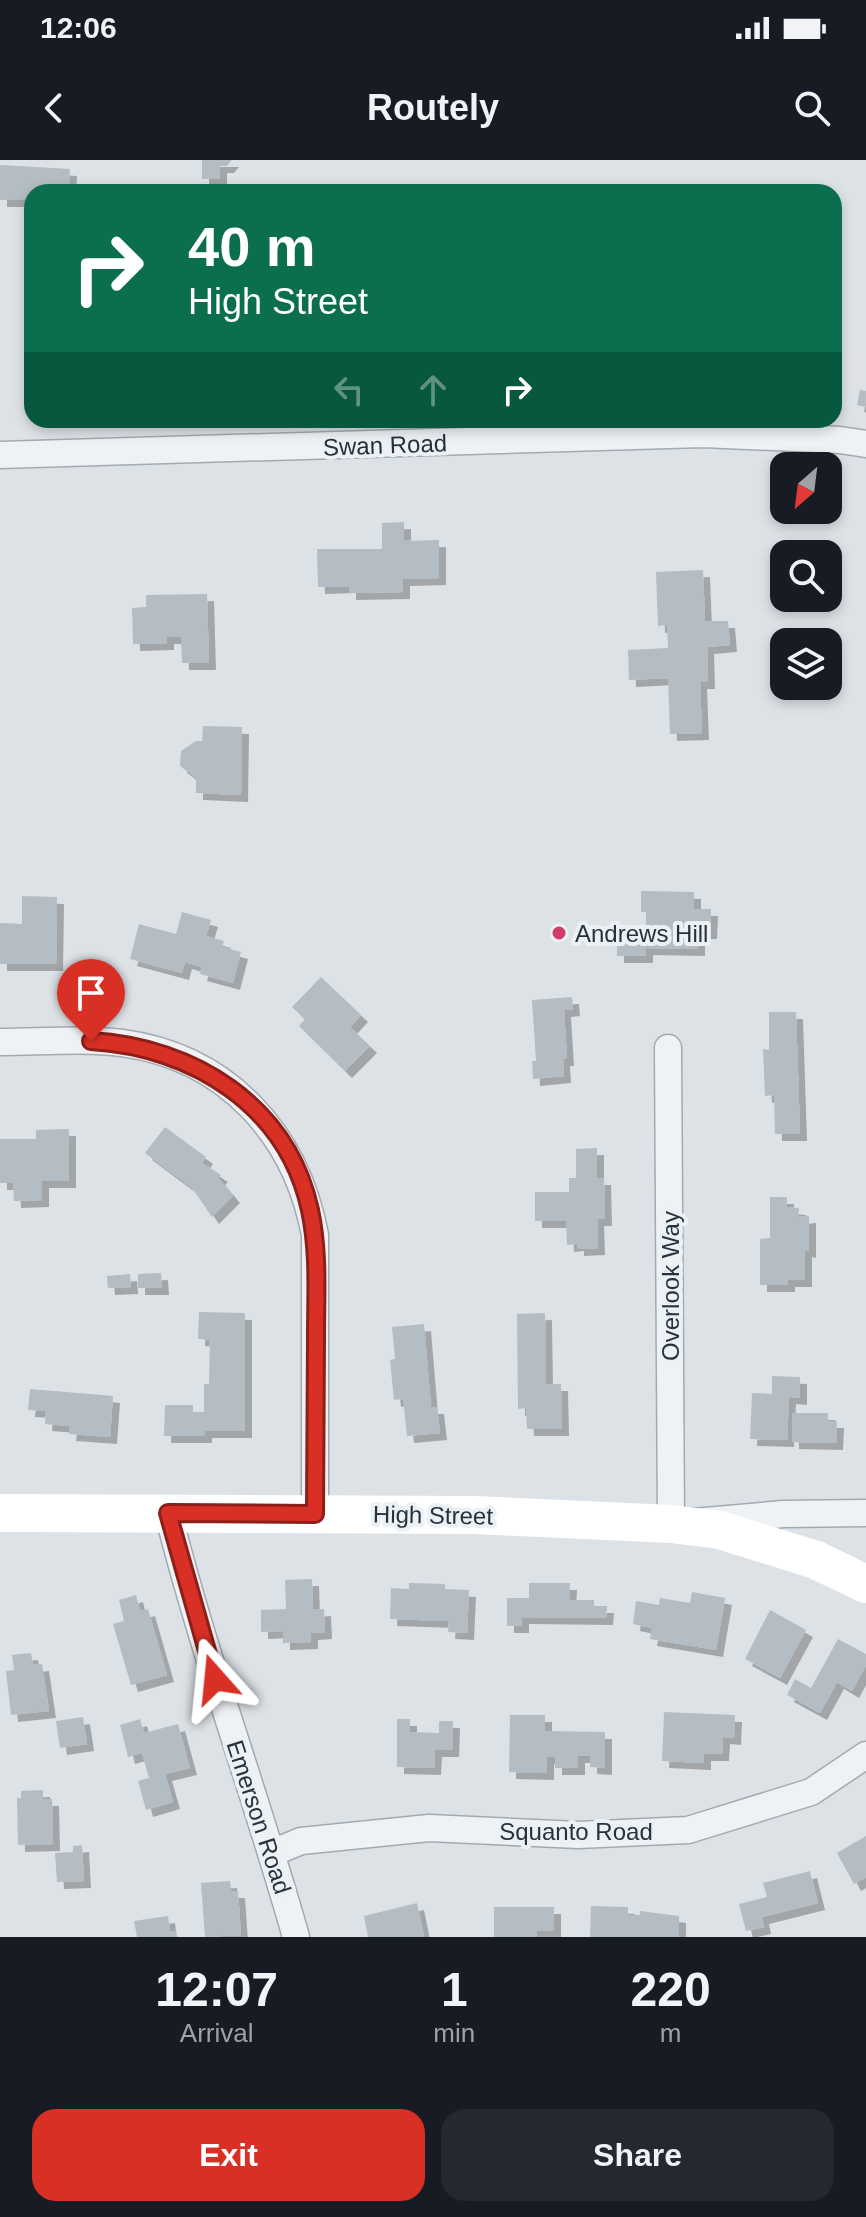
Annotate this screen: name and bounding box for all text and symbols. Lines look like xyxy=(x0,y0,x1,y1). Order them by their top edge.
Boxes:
text: 12:06 xyxy=(40,11,117,44)
icon: back xyxy=(32,86,76,130)
icon: search xyxy=(790,86,834,130)
text: Routely xyxy=(367,87,499,128)
text: 40 m xyxy=(188,215,316,278)
icon: right xyxy=(56,216,160,320)
text: High Street xyxy=(188,281,368,322)
icon: left xyxy=(327,368,371,412)
icon: ahead xyxy=(411,368,455,412)
icon: right xyxy=(495,368,539,412)
street label: Swan Road xyxy=(323,429,447,461)
north arrow xyxy=(770,452,842,524)
map controls xyxy=(770,452,842,700)
button: search xyxy=(770,540,842,612)
button: layers xyxy=(770,628,842,700)
place label: Andrews Hill xyxy=(575,920,708,947)
marker: Andrews Hill xyxy=(550,924,568,942)
pin xyxy=(57,959,125,1041)
icon: arrive xyxy=(69,971,113,1015)
street label: Overlook Way xyxy=(657,1211,684,1361)
street label: High Street xyxy=(373,1500,494,1530)
position arrow xyxy=(173,1637,257,1721)
street label: Emerson Road xyxy=(221,1737,297,1897)
street label: Squanto Road xyxy=(499,1818,653,1845)
text: 12:07 xyxy=(155,1963,278,2016)
text: 1 xyxy=(441,1963,468,2016)
text: 220 xyxy=(631,1963,711,2016)
text: Arrival xyxy=(180,2018,254,2048)
text: min xyxy=(433,2018,475,2048)
text: m xyxy=(660,2018,681,2048)
button: Exit xyxy=(32,2109,425,2201)
button: Share xyxy=(441,2109,834,2201)

